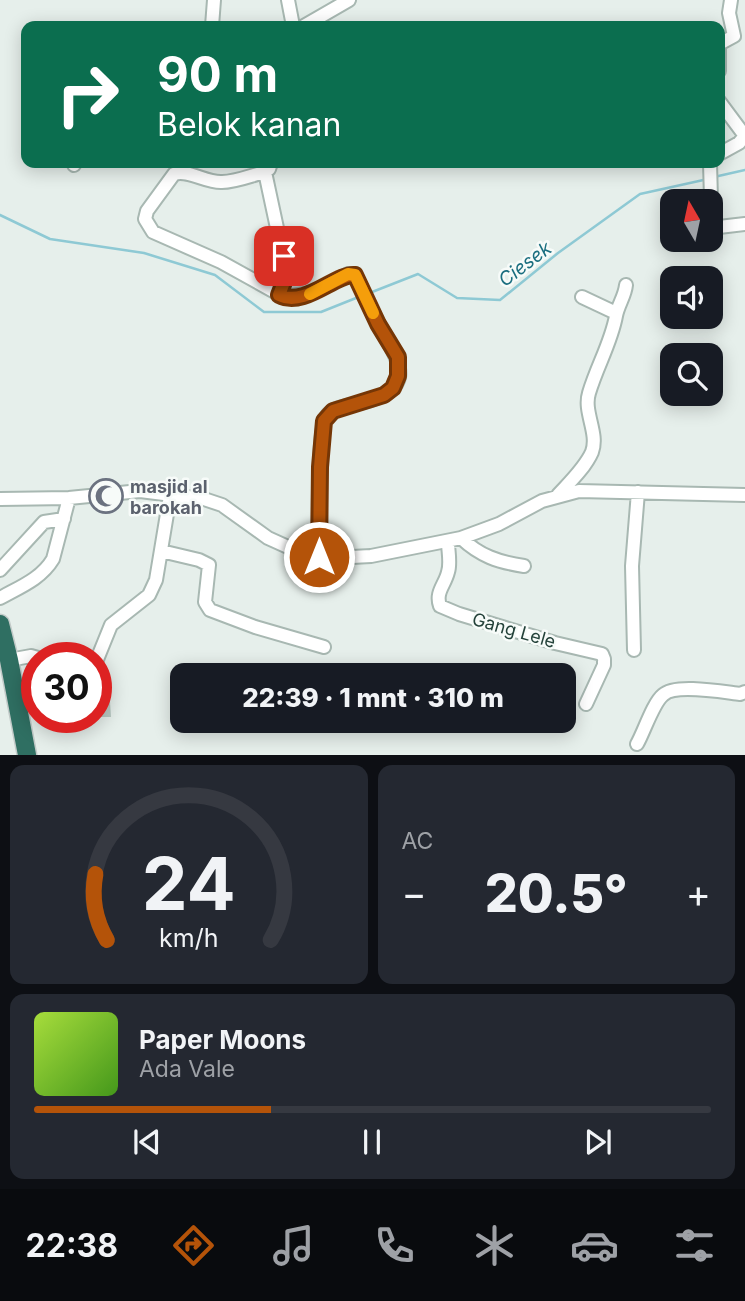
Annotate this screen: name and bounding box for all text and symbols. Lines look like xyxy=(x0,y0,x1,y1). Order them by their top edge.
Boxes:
text: 90 m xyxy=(157,45,278,104)
icon: right xyxy=(42,49,133,140)
text: Belok kanan xyxy=(157,105,341,144)
north arrow xyxy=(660,189,723,252)
map controls xyxy=(660,189,723,406)
pin xyxy=(254,226,314,286)
water label: Ciesek xyxy=(494,236,557,291)
icon: arrive xyxy=(265,237,303,275)
button: sound xyxy=(660,266,723,329)
button: search xyxy=(660,343,723,406)
place label: masjid al barokah xyxy=(130,476,208,518)
mosque icon: masjid al barokah xyxy=(87,477,125,515)
position arrow xyxy=(282,520,356,594)
street label: Gang Lele xyxy=(470,608,558,652)
speed limit sign: 30 xyxy=(21,642,112,733)
text: 22:39 · 1 mnt · 310 m xyxy=(242,682,504,713)
text: AC xyxy=(402,827,433,855)
text: 24 xyxy=(142,840,236,929)
text: 20.5° xyxy=(485,862,628,925)
text: − xyxy=(402,870,427,916)
text: + xyxy=(686,870,711,916)
text: km/h xyxy=(159,923,218,953)
text: Paper Moons xyxy=(139,1024,306,1055)
text: Ada Vale xyxy=(139,1055,235,1083)
icon: previous xyxy=(128,1123,166,1161)
icon: pause xyxy=(353,1123,391,1161)
icon: next xyxy=(579,1123,617,1161)
icon: directions xyxy=(169,1221,218,1270)
icon: music xyxy=(269,1221,318,1270)
icon: phone xyxy=(370,1221,419,1270)
icon: climate xyxy=(470,1221,519,1270)
icon: car xyxy=(570,1221,619,1270)
icon: filters xyxy=(670,1221,719,1270)
text: 22:38 xyxy=(26,1226,118,1265)

